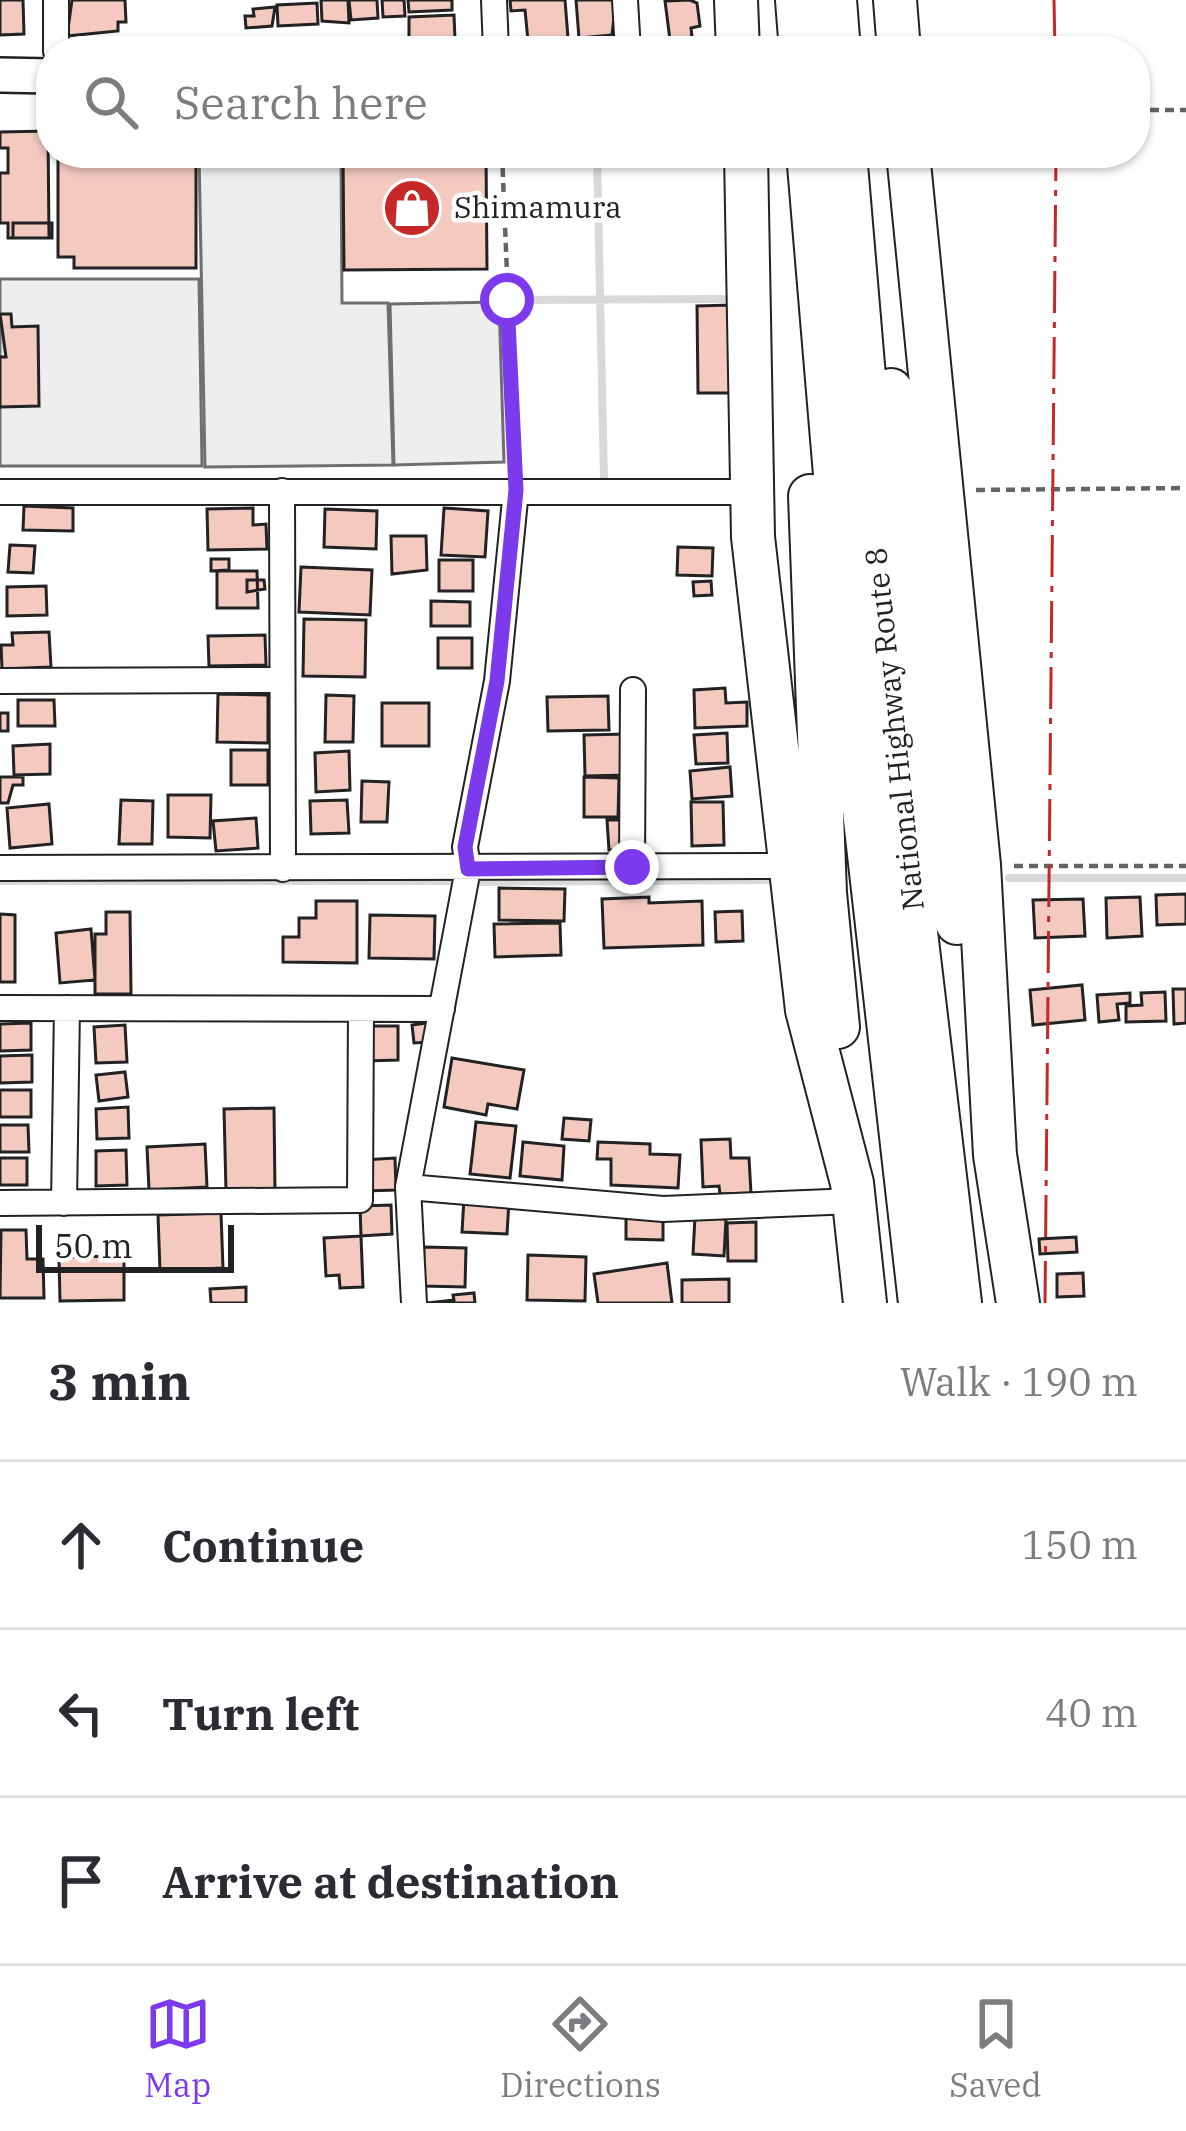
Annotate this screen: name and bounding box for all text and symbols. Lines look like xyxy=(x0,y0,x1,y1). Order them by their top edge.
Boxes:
search box xyxy=(36,36,1150,168)
icon: search xyxy=(78,69,144,135)
text: Search here xyxy=(174,73,428,131)
shop icon: Shimamura xyxy=(381,177,443,239)
place label: Shimamura xyxy=(454,187,622,226)
route start xyxy=(480,273,534,327)
street label: National Highway Route 8 xyxy=(855,546,932,912)
route end xyxy=(605,840,659,894)
scale bar xyxy=(36,1219,234,1272)
text: 50 m xyxy=(54,1224,133,1267)
text: 3 min xyxy=(48,1348,191,1414)
text: Walk · 190 m xyxy=(900,1356,1138,1407)
icon: ahead xyxy=(48,1512,114,1578)
text: Continue xyxy=(162,1516,364,1574)
text: 150 m xyxy=(1022,1519,1138,1570)
icon: left xyxy=(48,1680,114,1746)
text: Turn left xyxy=(162,1684,359,1742)
text: 40 m xyxy=(1045,1687,1138,1738)
icon: arrive xyxy=(48,1848,114,1914)
text: Arrive at destination xyxy=(162,1852,619,1910)
tab: Map xyxy=(144,1991,211,2106)
tab: Directions xyxy=(500,1991,661,2106)
tab: Saved xyxy=(949,1991,1042,2106)

